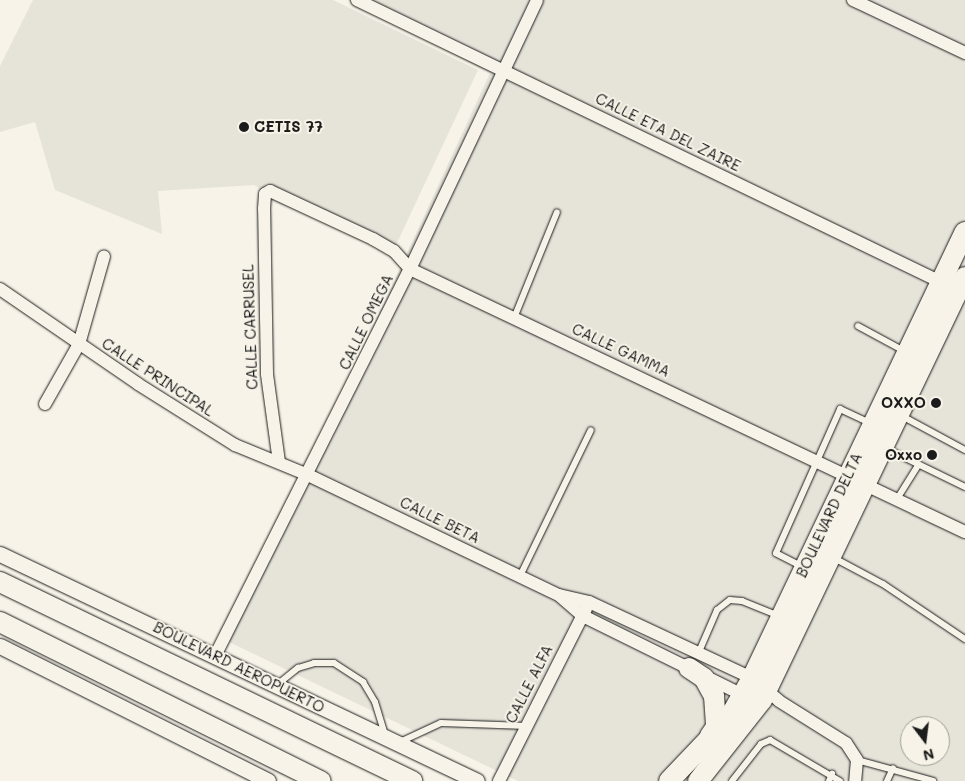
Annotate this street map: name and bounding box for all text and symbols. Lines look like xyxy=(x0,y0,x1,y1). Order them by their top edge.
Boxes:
street label: CALLE ETA DEL ZAIRE xyxy=(592,89,744,175)
place label: CETIS 77 xyxy=(254,118,323,136)
marker: CETIS 77 xyxy=(238,121,250,133)
street label: CALLE CARRUSEL xyxy=(239,264,261,390)
street label: CALLE OMEGA xyxy=(335,271,397,373)
street label: CALLE GAMMA xyxy=(569,319,673,381)
street label: CALLE PRINCIPAL xyxy=(99,334,217,420)
place label: OXXO xyxy=(881,394,926,412)
marker: OXXO xyxy=(930,397,942,409)
place label: Oxxo xyxy=(885,446,922,464)
marker: Oxxo xyxy=(926,449,938,461)
street label: BOULEVARD DELTA xyxy=(792,450,866,580)
street label: CALLE BETA xyxy=(397,493,483,547)
street label: BOULEVARD AEROPUERTO xyxy=(150,618,328,716)
street label: CALLE ALFA xyxy=(502,642,556,726)
north arrow xyxy=(900,716,950,766)
text: N xyxy=(921,744,936,766)

